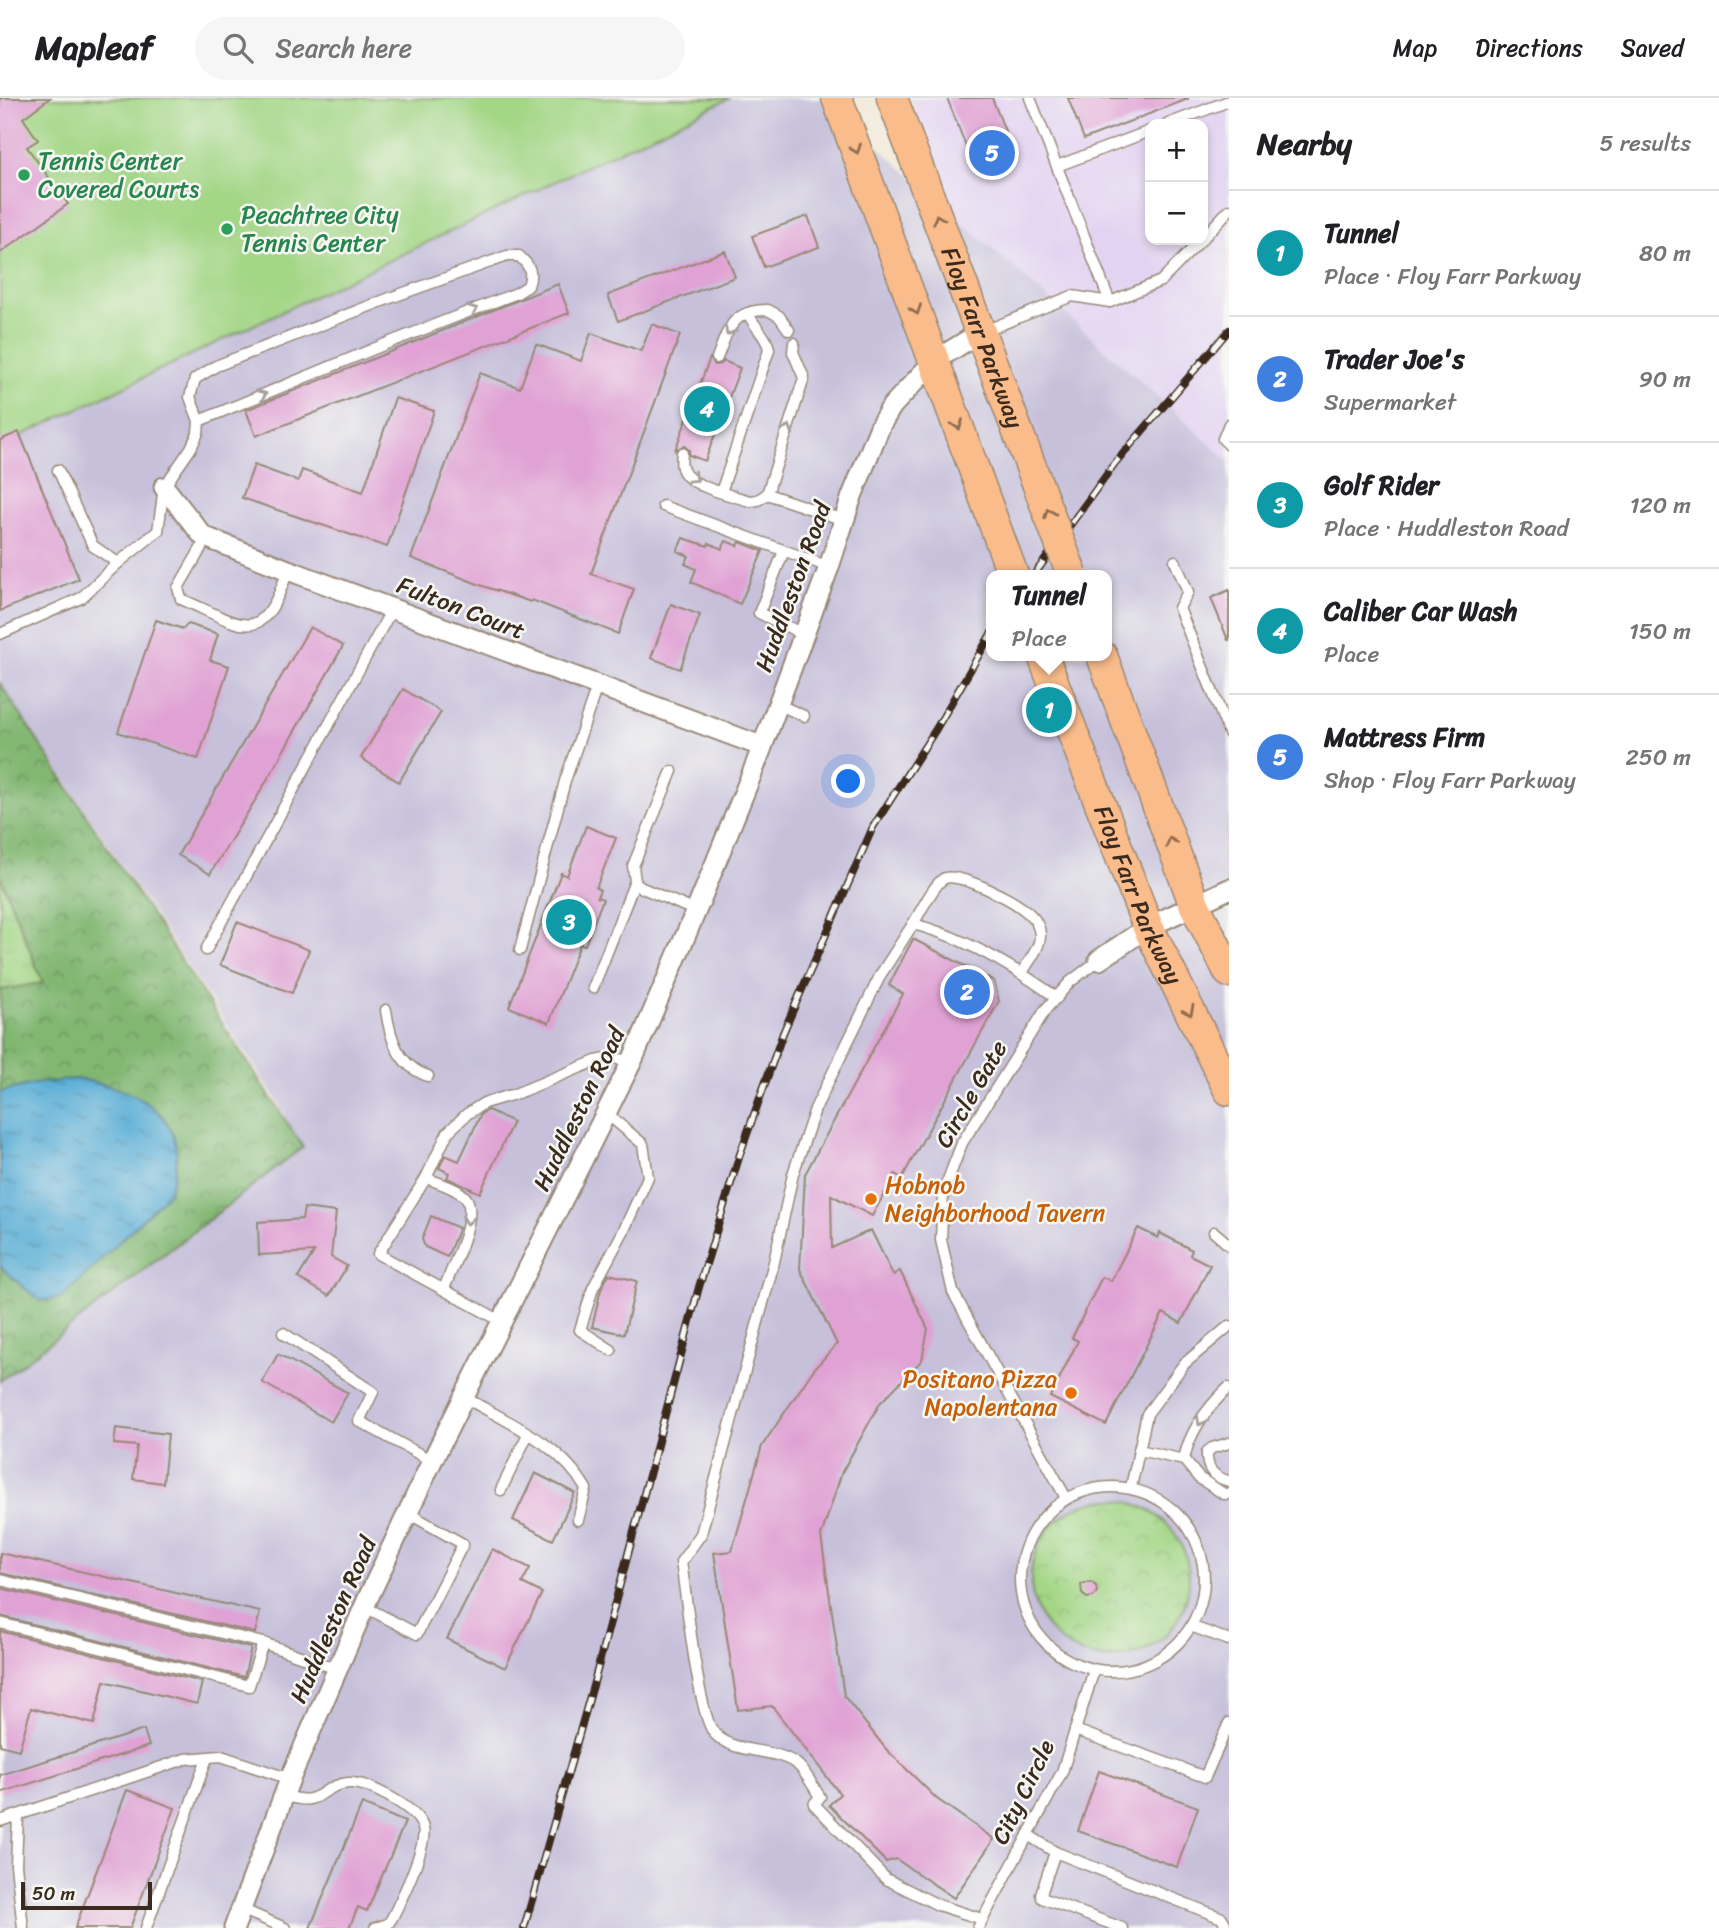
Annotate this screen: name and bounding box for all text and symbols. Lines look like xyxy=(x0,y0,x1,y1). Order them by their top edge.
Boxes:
search box xyxy=(195,17,685,80)
text: Mapleaf xyxy=(35,19,153,77)
text: Search here xyxy=(275,25,412,71)
text: Map xyxy=(1393,27,1437,69)
text: Directions xyxy=(1475,27,1583,69)
text: Saved xyxy=(1621,27,1684,69)
icon: search xyxy=(219,29,257,67)
text: Nearby xyxy=(1257,117,1352,171)
map controls xyxy=(1145,119,1208,245)
button: + xyxy=(1145,119,1208,182)
text: 5 results xyxy=(1600,123,1691,164)
pin: 5 xyxy=(969,127,1015,179)
place label: Tennis Center Covered Courts xyxy=(38,140,199,210)
one-way arrow xyxy=(848,143,862,155)
marker: Tennis Center Covered Courts xyxy=(16,167,32,183)
button: − xyxy=(1145,182,1208,245)
place label: Peachtree City Tennis Center xyxy=(241,194,399,264)
text: Tunnel xyxy=(1324,210,1399,256)
one-way arrow xyxy=(932,213,946,225)
marker: Peachtree City Tennis Center xyxy=(219,221,235,237)
text: 1 xyxy=(1275,233,1285,274)
text: 80 m xyxy=(1639,233,1691,274)
street label: Floy Farr Parkway xyxy=(929,241,1036,435)
text: Place · Floy Farr Parkway xyxy=(1324,256,1581,297)
one-way arrow xyxy=(908,303,922,316)
one-way arrow xyxy=(466,304,478,318)
one-way arrow xyxy=(724,324,737,337)
text: Trader Joe's xyxy=(1324,336,1464,382)
text: 2 xyxy=(1273,359,1287,400)
text: 90 m xyxy=(1639,359,1691,400)
text: Supermarket xyxy=(1324,382,1456,423)
pin: 4 xyxy=(684,383,730,435)
one-way arrow xyxy=(255,389,267,403)
one-way arrow xyxy=(949,418,963,430)
one-way arrow xyxy=(779,424,794,436)
text: Golf Rider xyxy=(1324,462,1439,508)
one-way arrow xyxy=(686,470,698,482)
text: 3 xyxy=(1274,485,1286,526)
text: 120 m xyxy=(1630,485,1691,526)
street label: Huddleston Road xyxy=(743,494,844,678)
one-way arrow xyxy=(1043,508,1057,520)
text: Place · Huddleston Road xyxy=(1324,508,1569,549)
street label: Fulton Court xyxy=(391,564,531,652)
popup xyxy=(986,570,1112,661)
text: Tunnel xyxy=(1012,572,1086,618)
text: Caliber Car Wash xyxy=(1324,588,1517,634)
text: 4 xyxy=(1273,611,1287,652)
text: 150 m xyxy=(1629,611,1691,652)
text: Place xyxy=(1012,618,1067,659)
text: Place xyxy=(1324,634,1379,675)
pin: 1 xyxy=(1026,684,1072,736)
text: Mattress Firm xyxy=(1324,714,1485,760)
text: 5 xyxy=(1273,737,1287,778)
text: 250 m xyxy=(1625,737,1691,778)
text: Shop · Floy Farr Parkway xyxy=(1324,760,1576,801)
your location xyxy=(831,764,865,798)
street label: Floy Farr Parkway xyxy=(1082,799,1195,992)
one-way arrow xyxy=(1165,836,1179,848)
pin: 3 xyxy=(546,896,592,948)
pin: 2 xyxy=(944,966,990,1018)
one-way arrow xyxy=(1180,1004,1194,1016)
street label: Huddleston Road xyxy=(521,1017,638,1198)
street label: Circle Gate xyxy=(923,1032,1019,1156)
place label: Hobnob Neighborhood Tavern xyxy=(885,1164,1105,1234)
marker: Hobnob Neighborhood Tavern xyxy=(863,1191,879,1207)
one-way arrow xyxy=(461,1214,476,1226)
place label: Positano Pizza Napolentana xyxy=(903,1358,1058,1428)
marker: Positano Pizza Napolentana xyxy=(1063,1385,1079,1401)
one-way arrow xyxy=(1195,1414,1209,1426)
street label: Huddleston Road xyxy=(278,1528,389,1710)
street label: City Circle xyxy=(979,1732,1067,1852)
text: 50 m xyxy=(32,1877,75,1910)
scale bar xyxy=(21,1879,152,1911)

